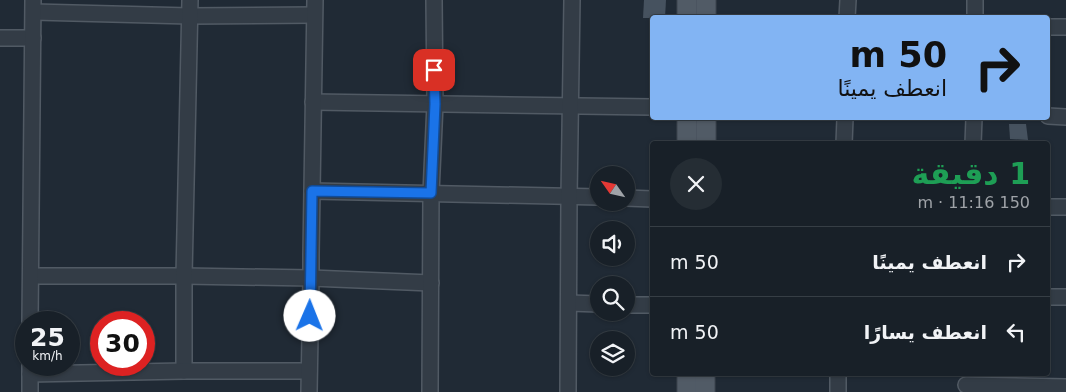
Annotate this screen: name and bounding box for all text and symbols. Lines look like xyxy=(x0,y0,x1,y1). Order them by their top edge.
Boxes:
text: 50 m xyxy=(850,35,947,75)
icon: right xyxy=(965,35,1030,100)
pin xyxy=(413,49,455,91)
icon: arrive xyxy=(420,56,448,84)
text: انعطف يمينًا xyxy=(838,76,947,101)
text: 1 دقيقة xyxy=(912,156,1030,191)
button: close xyxy=(670,158,722,210)
north arrow xyxy=(590,166,635,211)
map controls xyxy=(590,166,635,376)
text: 150 m · 11:16 xyxy=(917,193,1030,212)
button: sound xyxy=(590,221,635,266)
icon: right xyxy=(1002,248,1030,276)
text: 50 m xyxy=(670,251,719,273)
text: انعطف يمينًا xyxy=(872,251,987,273)
button: search xyxy=(590,276,635,321)
position arrow xyxy=(283,289,335,341)
speed limit sign: 30 xyxy=(90,311,155,376)
icon: left xyxy=(1002,318,1030,346)
text: 50 m xyxy=(670,321,719,343)
text: انعطف يسارًا xyxy=(864,321,987,343)
text: 25 xyxy=(30,323,65,352)
button: layers xyxy=(590,331,635,376)
text: km/h xyxy=(32,349,63,363)

